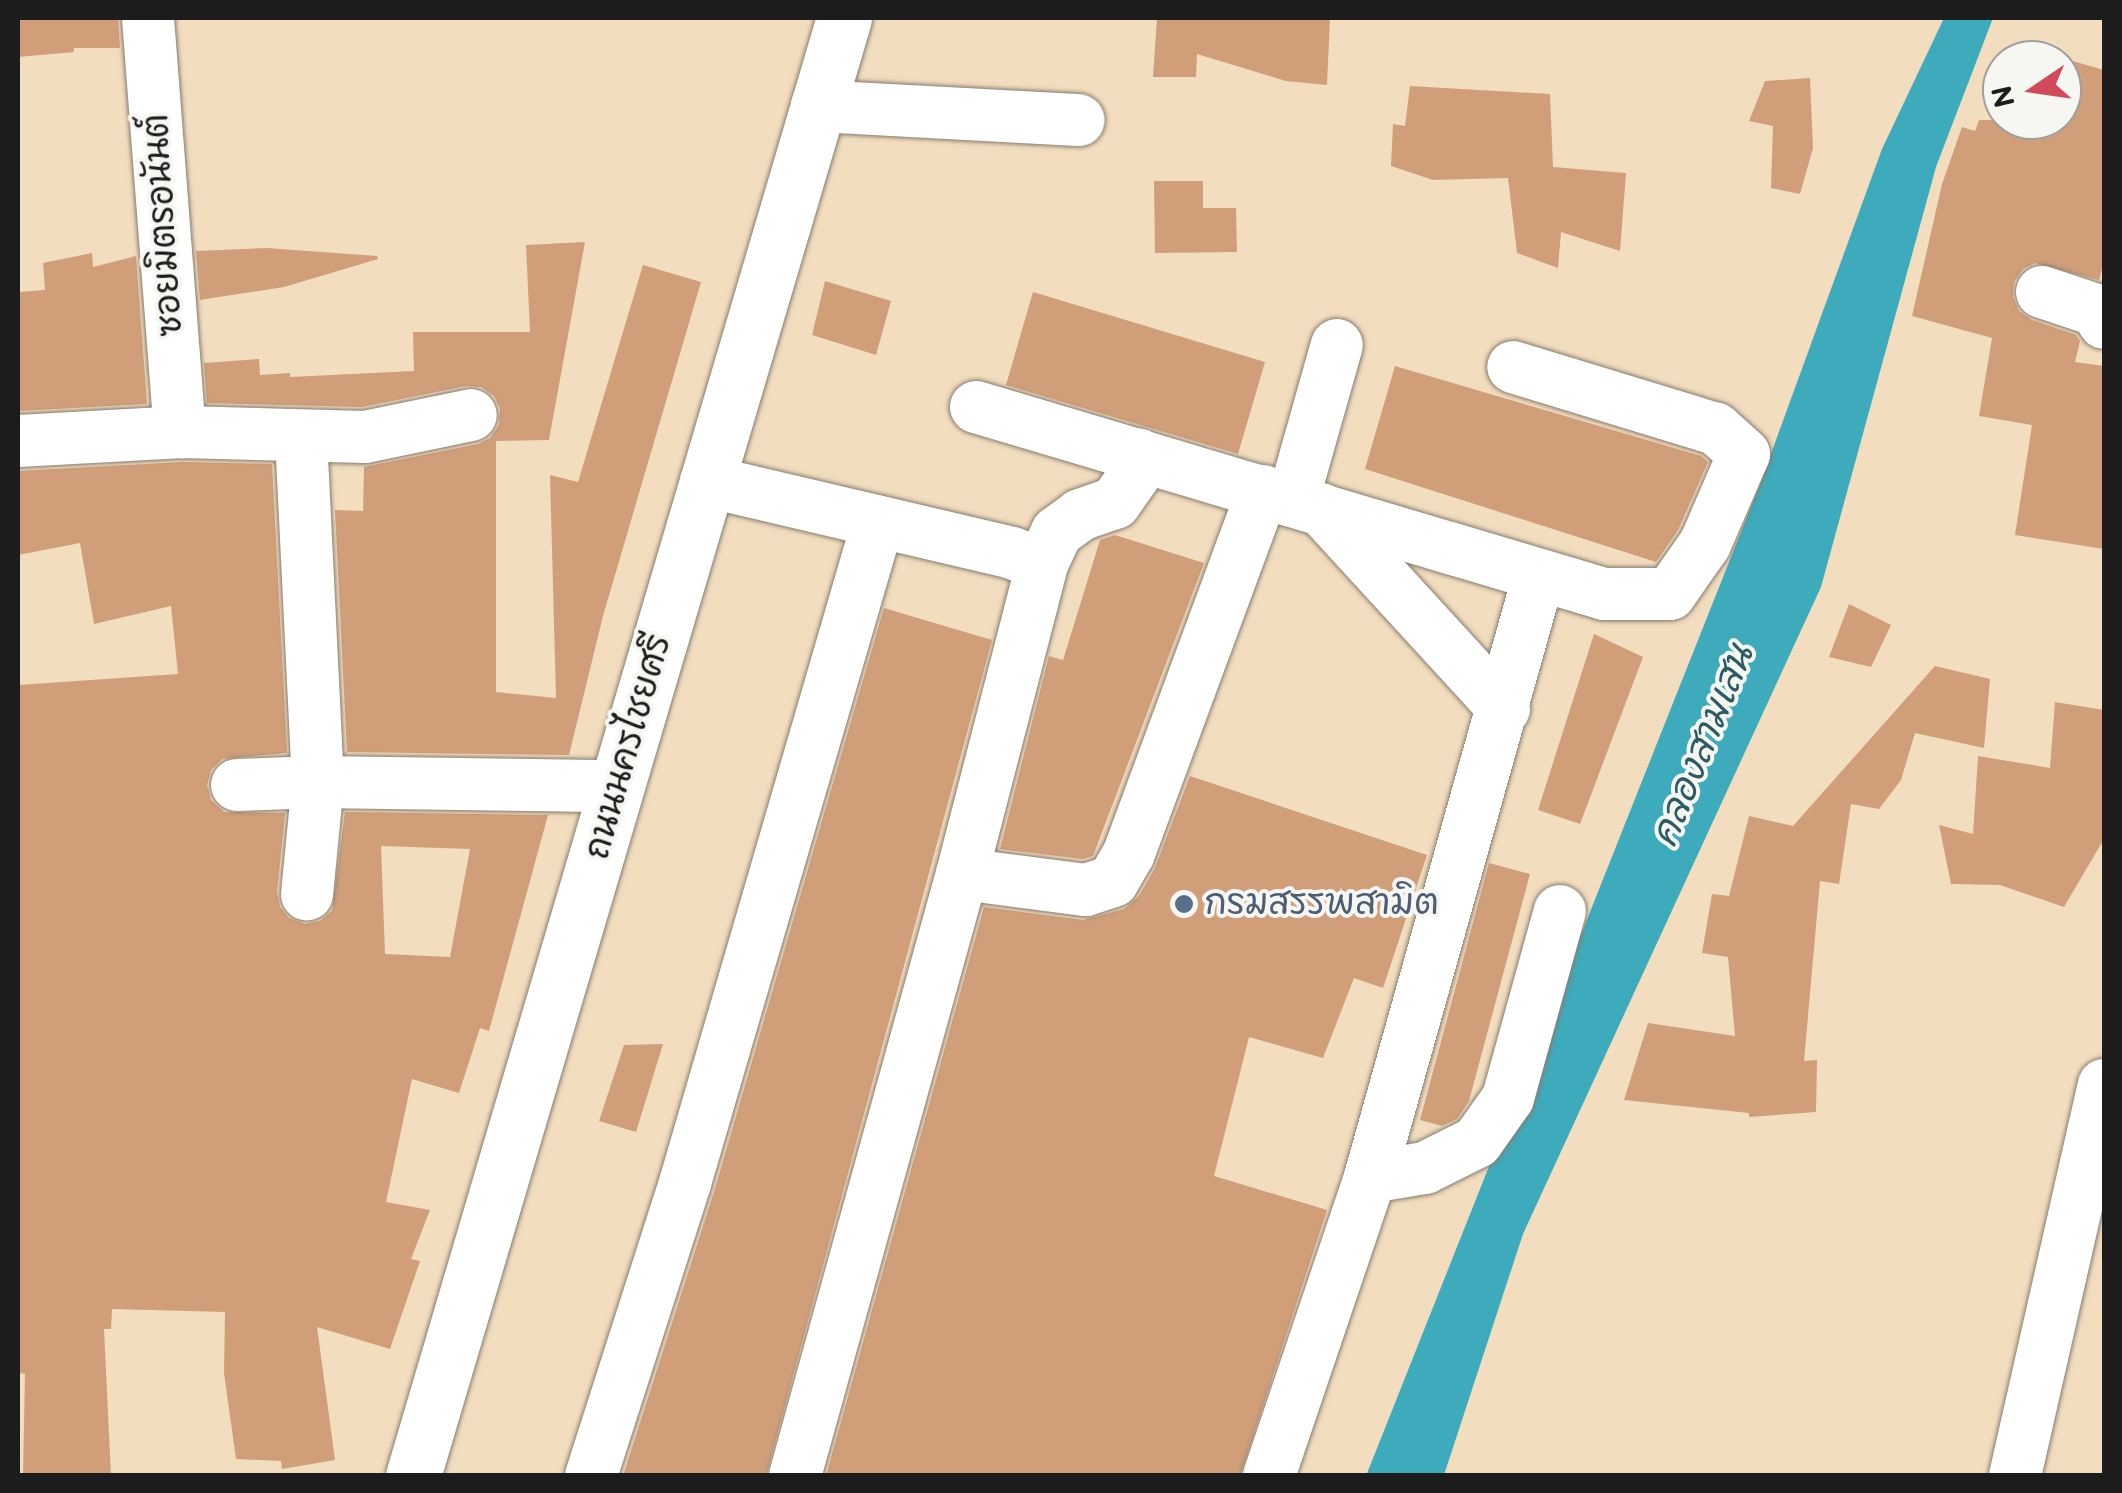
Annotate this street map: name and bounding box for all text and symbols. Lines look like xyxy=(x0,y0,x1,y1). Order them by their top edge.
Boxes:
north arrow xyxy=(1982,40,2082,140)
text: N xyxy=(1986,82,2023,110)
street label: ซอยมิตรอนันต์ xyxy=(135,112,193,338)
street label: ถนนนครไชยศรี xyxy=(577,630,681,864)
water label: คลองสามเสน xyxy=(1642,639,1764,853)
place label: กรมสรรพสามิต xyxy=(1204,883,1439,925)
marker: กรมสรรพสามิต xyxy=(1173,893,1195,915)

